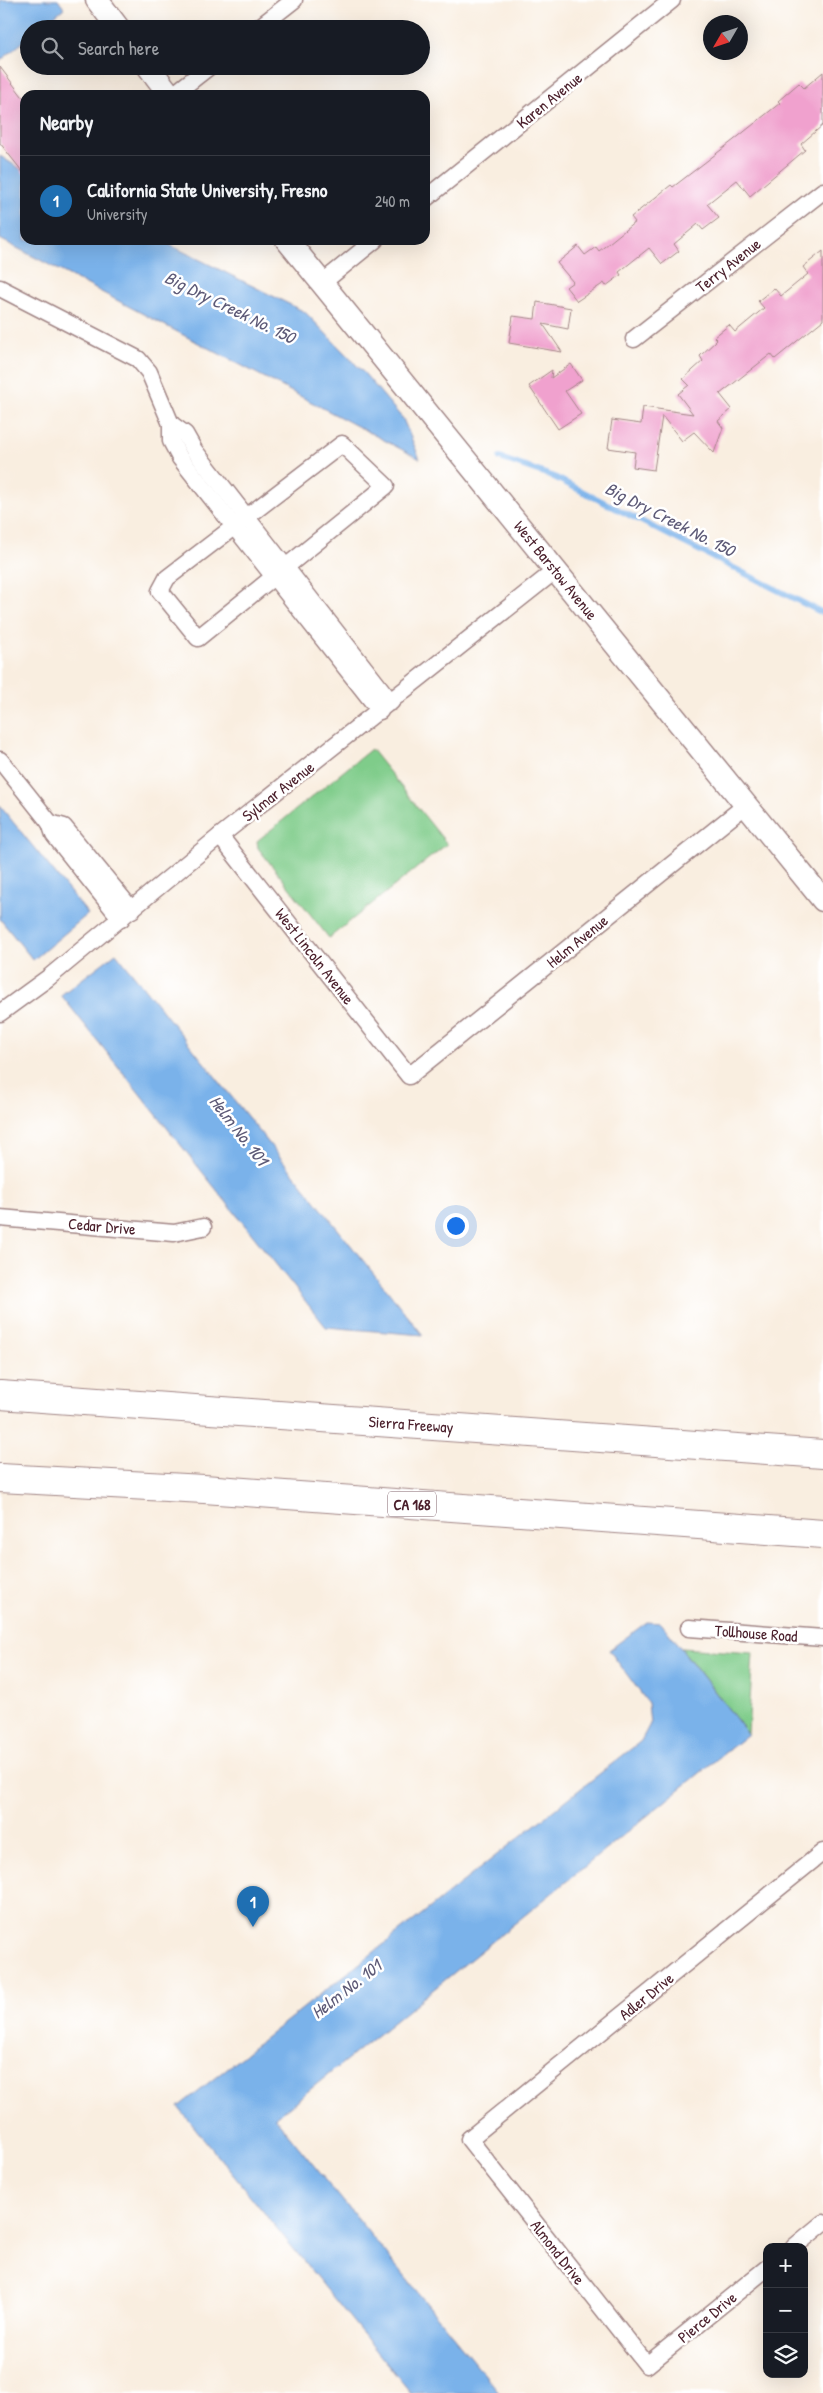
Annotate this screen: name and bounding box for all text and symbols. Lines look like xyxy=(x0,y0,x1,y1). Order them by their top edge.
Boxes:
north arrow xyxy=(703,15,748,60)
search box xyxy=(20,20,430,75)
icon: search xyxy=(38,34,66,62)
text: Search here xyxy=(78,35,159,61)
street label: Karen Avenue xyxy=(512,66,587,133)
text: Nearby xyxy=(40,108,93,137)
text: California State University, Fresno xyxy=(87,177,327,203)
text: 1 xyxy=(53,190,59,212)
text: 240 m xyxy=(375,190,410,212)
text: University xyxy=(87,203,148,225)
street label: Terry Avenue xyxy=(691,232,766,297)
water label: Big Dry Creek No. 150 xyxy=(161,265,301,350)
water label: Big Dry Creek No. 150 xyxy=(601,476,741,563)
street label: West Barstow Avenue xyxy=(509,516,603,625)
street label: Sylmar Avenue xyxy=(237,755,319,826)
street label: West Lincoln Avenue xyxy=(270,903,360,1009)
street label: Helm Avenue xyxy=(542,909,613,973)
water label: Helm No. 101 xyxy=(204,1090,276,1172)
street label: Cedar Drive xyxy=(67,1212,137,1240)
your location xyxy=(443,1213,469,1239)
street label: Sierra Freeway xyxy=(368,1410,454,1438)
road number: CA 168 xyxy=(388,1492,436,1516)
street label: Tollhouse Road xyxy=(714,1619,798,1647)
pin: 1 xyxy=(237,1886,269,1927)
water label: Helm No. 101 xyxy=(306,1952,388,2024)
street label: Adler Drive xyxy=(614,1967,679,2025)
street label: Almond Drive xyxy=(526,2215,591,2289)
map controls xyxy=(763,2243,808,2378)
button: + xyxy=(763,2243,808,2288)
street label: Pierce Drive xyxy=(673,2286,742,2348)
button: − xyxy=(763,2288,808,2333)
button: layers xyxy=(763,2333,808,2378)

